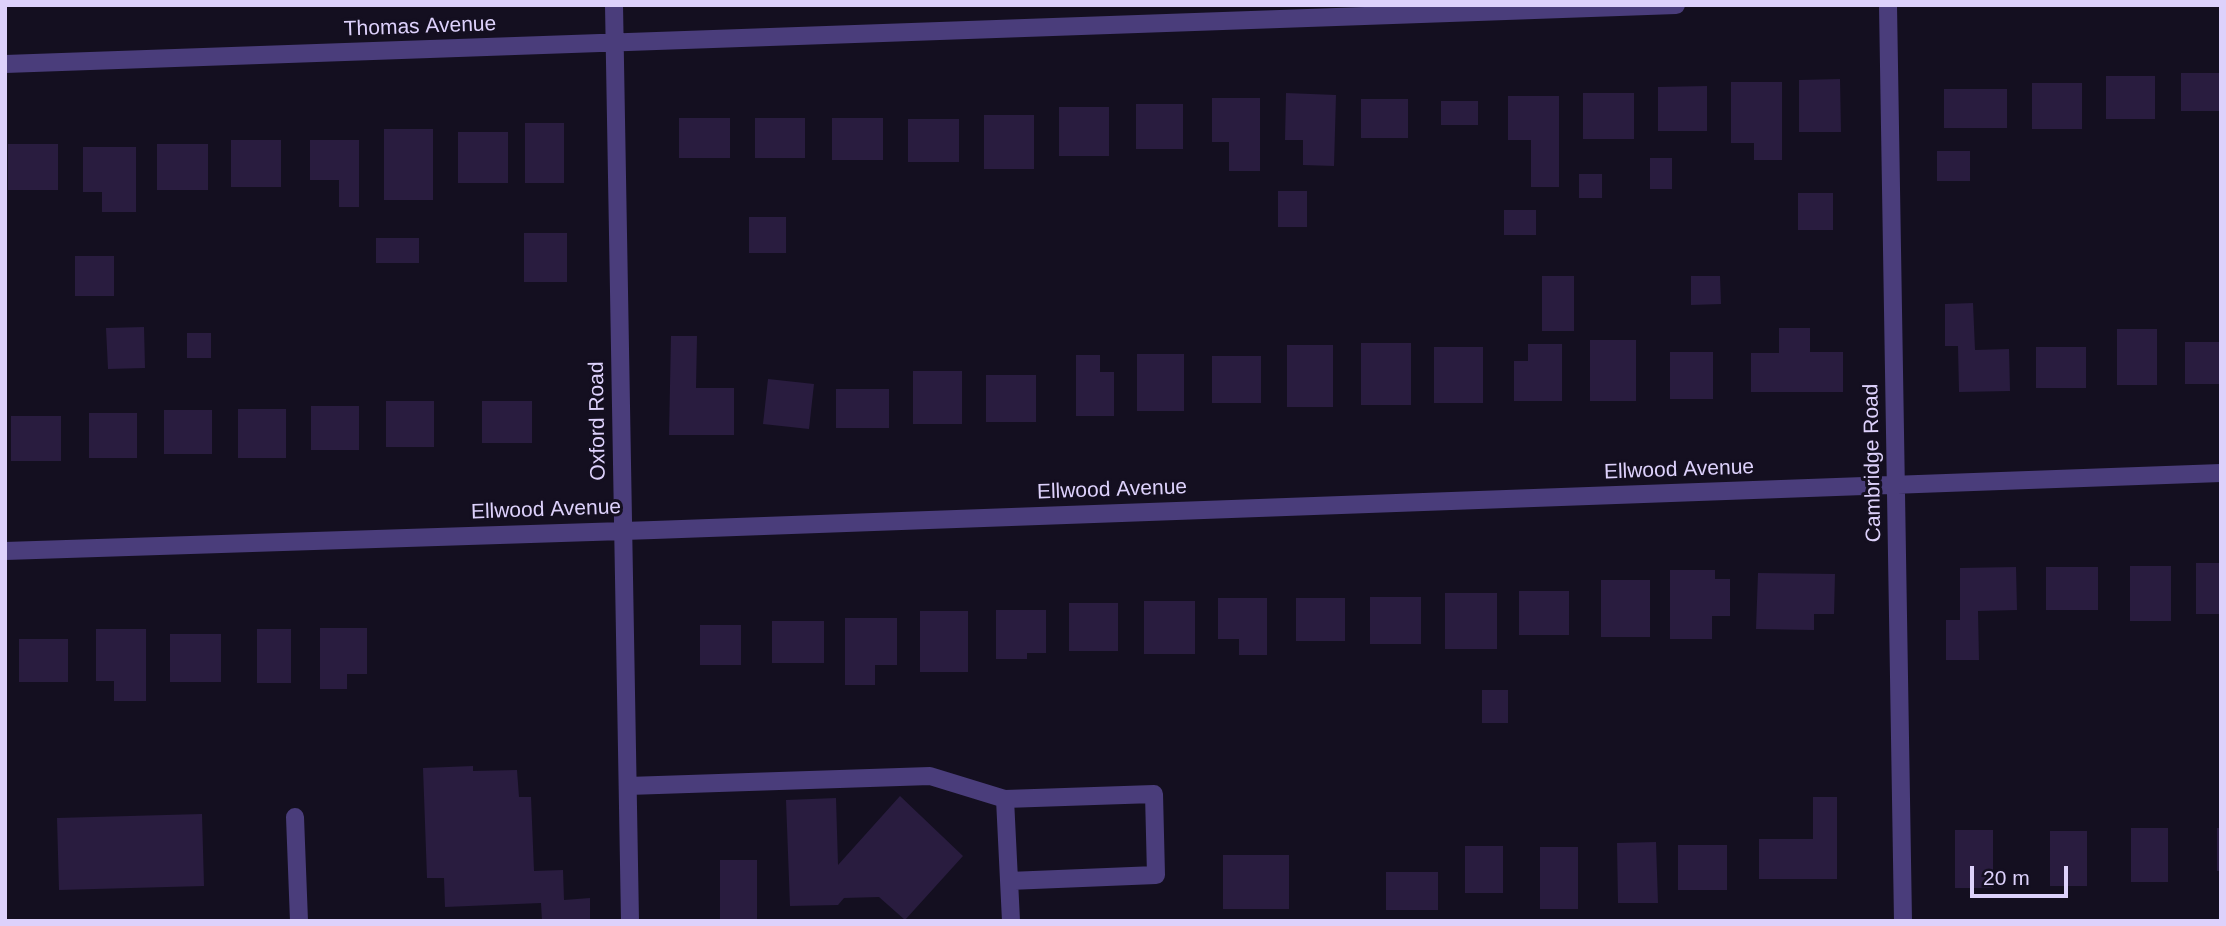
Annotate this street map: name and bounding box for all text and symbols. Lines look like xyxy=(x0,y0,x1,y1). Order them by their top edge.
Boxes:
street label: Thomas Avenue xyxy=(343,12,497,42)
street label: Oxford Road xyxy=(584,361,612,481)
street label: Cambridge Road xyxy=(1859,383,1887,543)
street label: Ellwood Avenue xyxy=(1603,455,1755,485)
street label: Ellwood Avenue xyxy=(1036,475,1188,505)
street label: Ellwood Avenue xyxy=(470,495,622,525)
scale bar xyxy=(1974,852,2072,896)
text: 20 m xyxy=(1983,866,2030,889)

